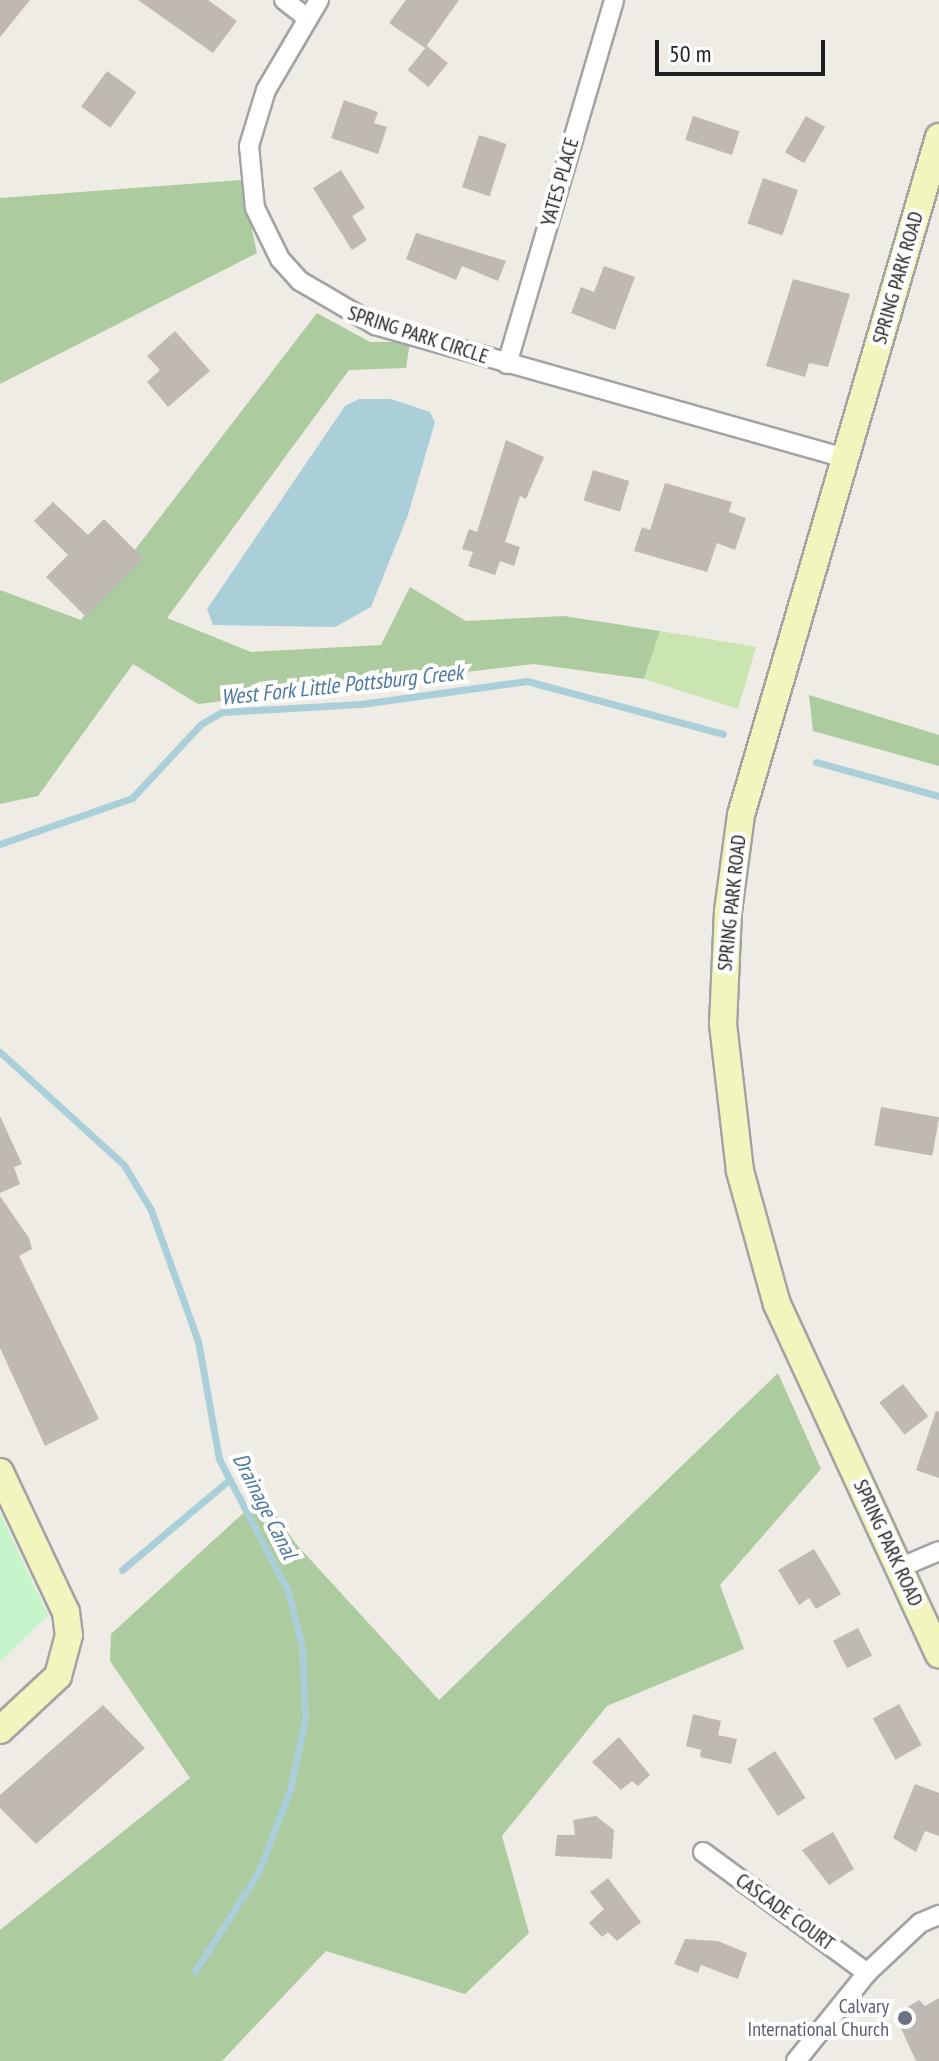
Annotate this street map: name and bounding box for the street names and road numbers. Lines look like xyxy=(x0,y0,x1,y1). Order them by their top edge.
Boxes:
street label: YATES PLACE xyxy=(536,135,584,229)
street label: SPRING PARK ROAD xyxy=(868,209,928,347)
street label: SPRING PARK CIRCLE xyxy=(345,301,491,369)
street label: SPRING PARK ROAD xyxy=(713,833,751,973)
street label: SPRING PARK ROAD xyxy=(848,1476,928,1610)
street label: CASCADE COURT xyxy=(731,1868,839,1956)

